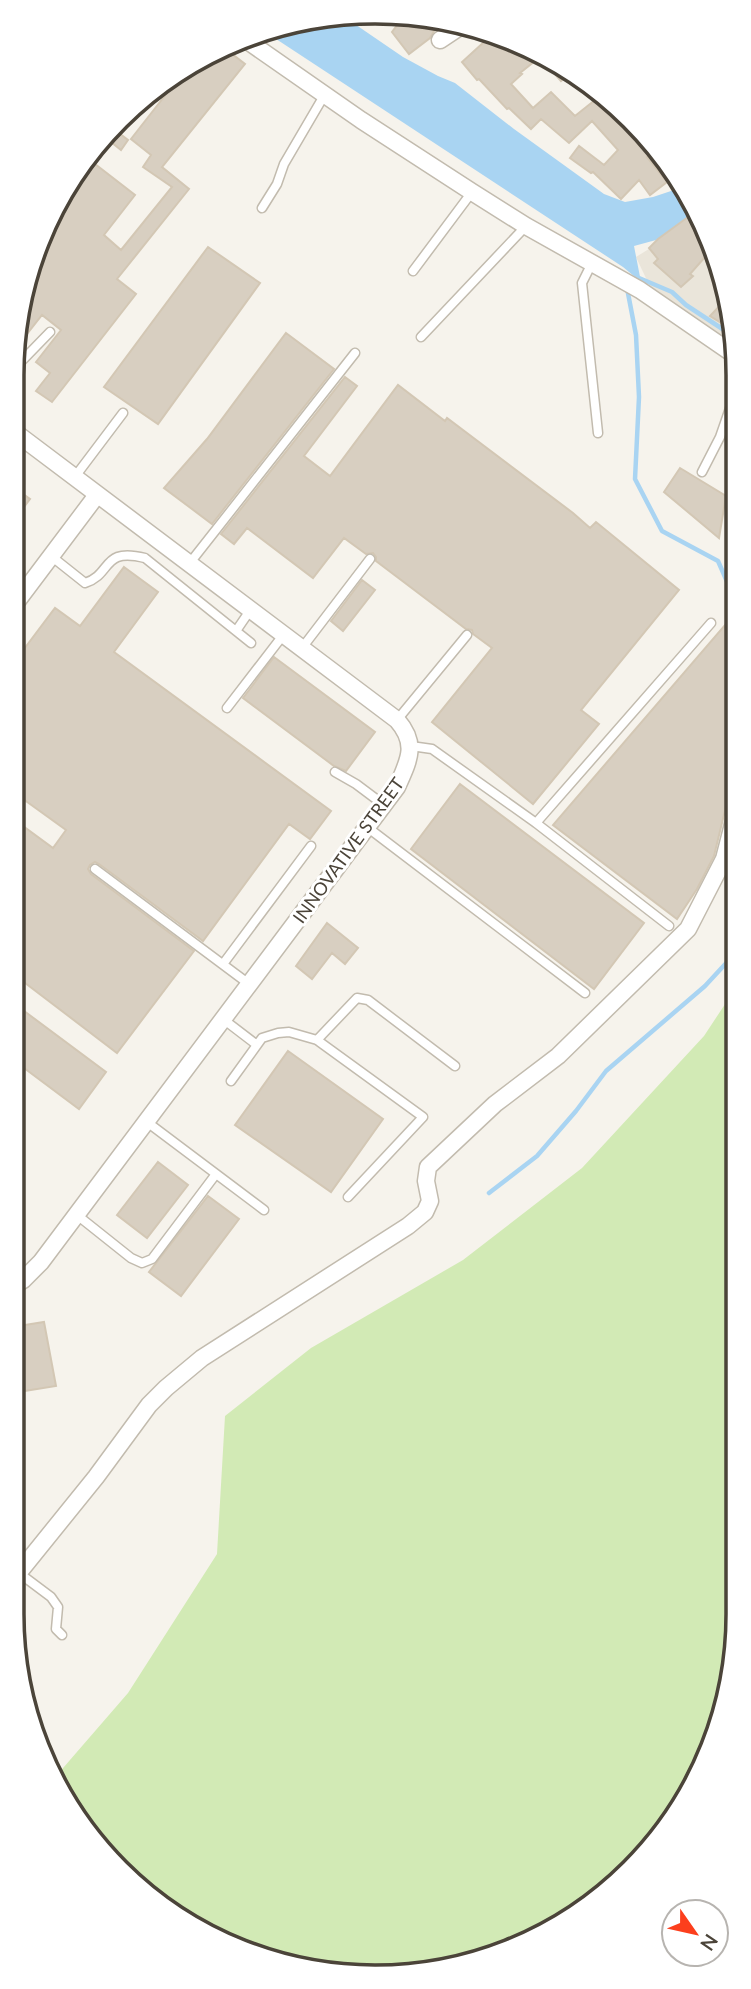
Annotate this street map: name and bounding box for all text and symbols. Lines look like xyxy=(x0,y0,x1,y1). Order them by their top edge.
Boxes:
street label: INNOVATIVE STREET xyxy=(288,773,408,927)
north arrow xyxy=(660,1898,730,1968)
text: N xyxy=(696,1930,723,1955)

